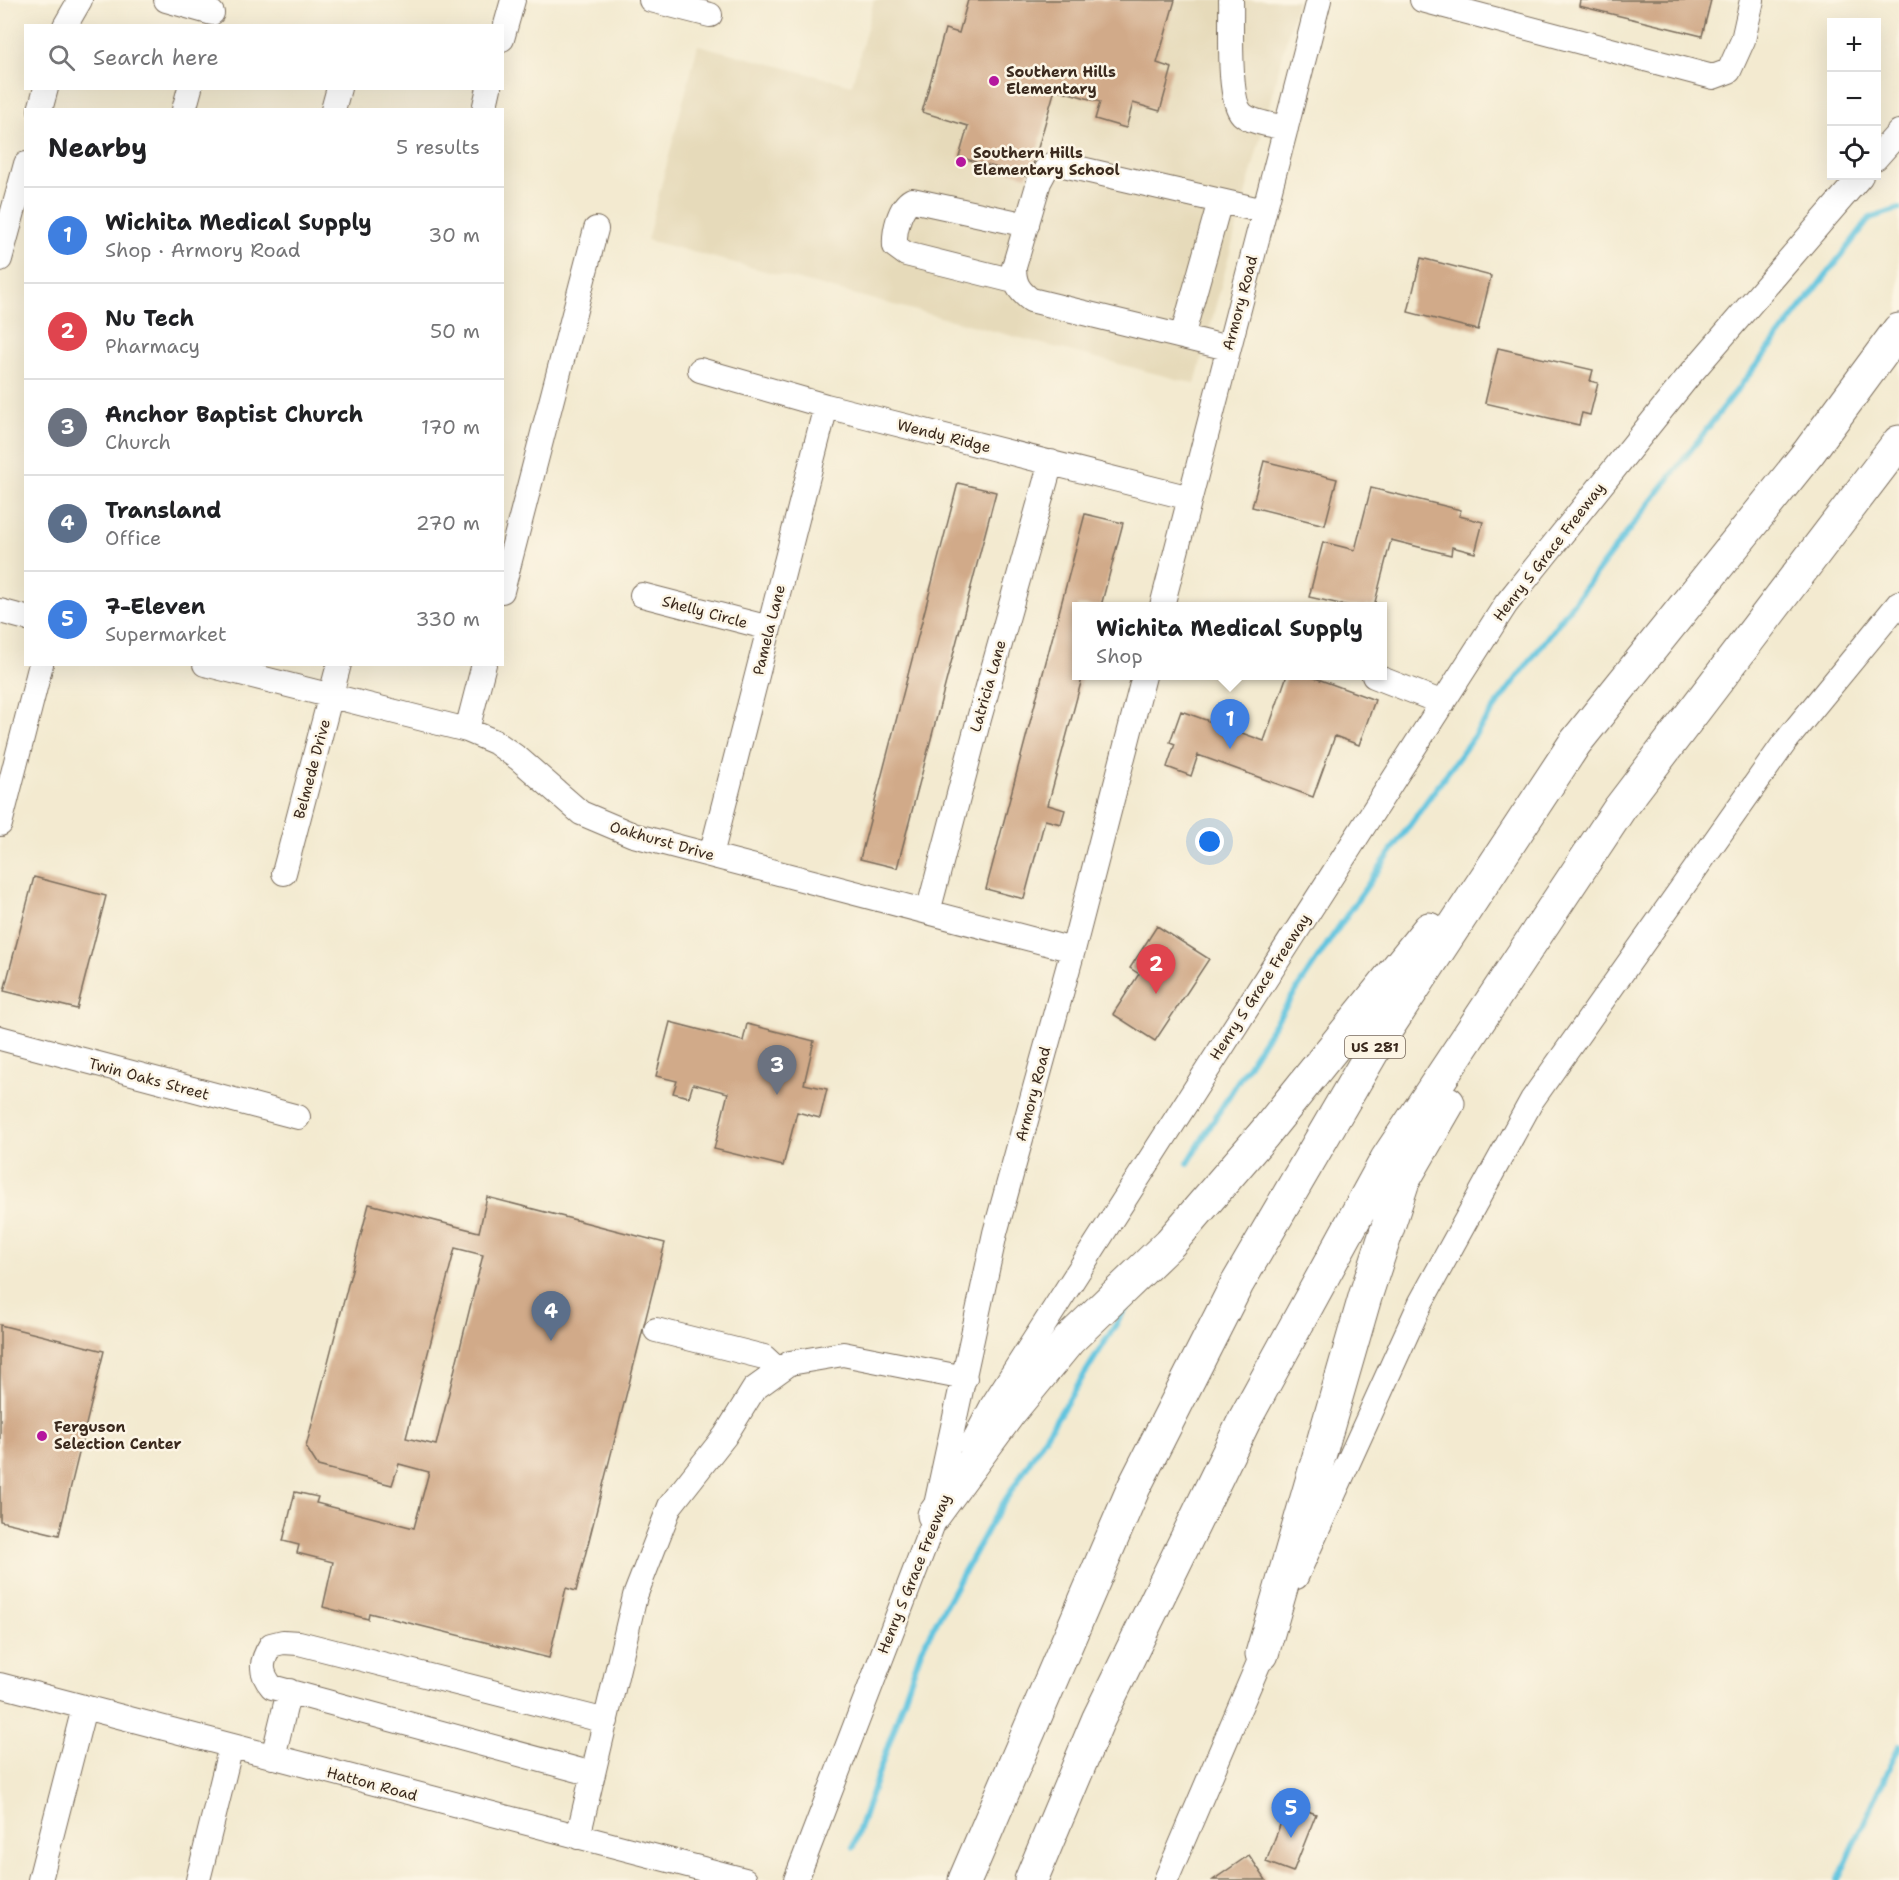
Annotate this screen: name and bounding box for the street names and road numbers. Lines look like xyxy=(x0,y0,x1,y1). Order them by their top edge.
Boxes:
street label: Armory Road xyxy=(1218,253,1262,353)
street label: Wendy Ridge xyxy=(895,415,993,457)
street label: Henry S Grace Freeway xyxy=(1489,479,1609,625)
street label: Pamela Lane xyxy=(748,583,790,677)
street label: Shelly Circle xyxy=(660,591,750,633)
street label: Latricia Lane xyxy=(965,638,1011,734)
street label: Belmede Drive xyxy=(289,717,335,821)
street label: Oakhurst Drive xyxy=(607,816,717,866)
street label: Henry S Grace Freeway xyxy=(1205,910,1315,1064)
road number: US 281 xyxy=(1345,1036,1405,1058)
street label: Armory Road xyxy=(1011,1044,1055,1144)
street label: Twin Oaks Street xyxy=(86,1053,212,1105)
street label: Henry S Grace Freeway xyxy=(873,1491,955,1657)
street label: Hatton Road xyxy=(324,1762,420,1806)

